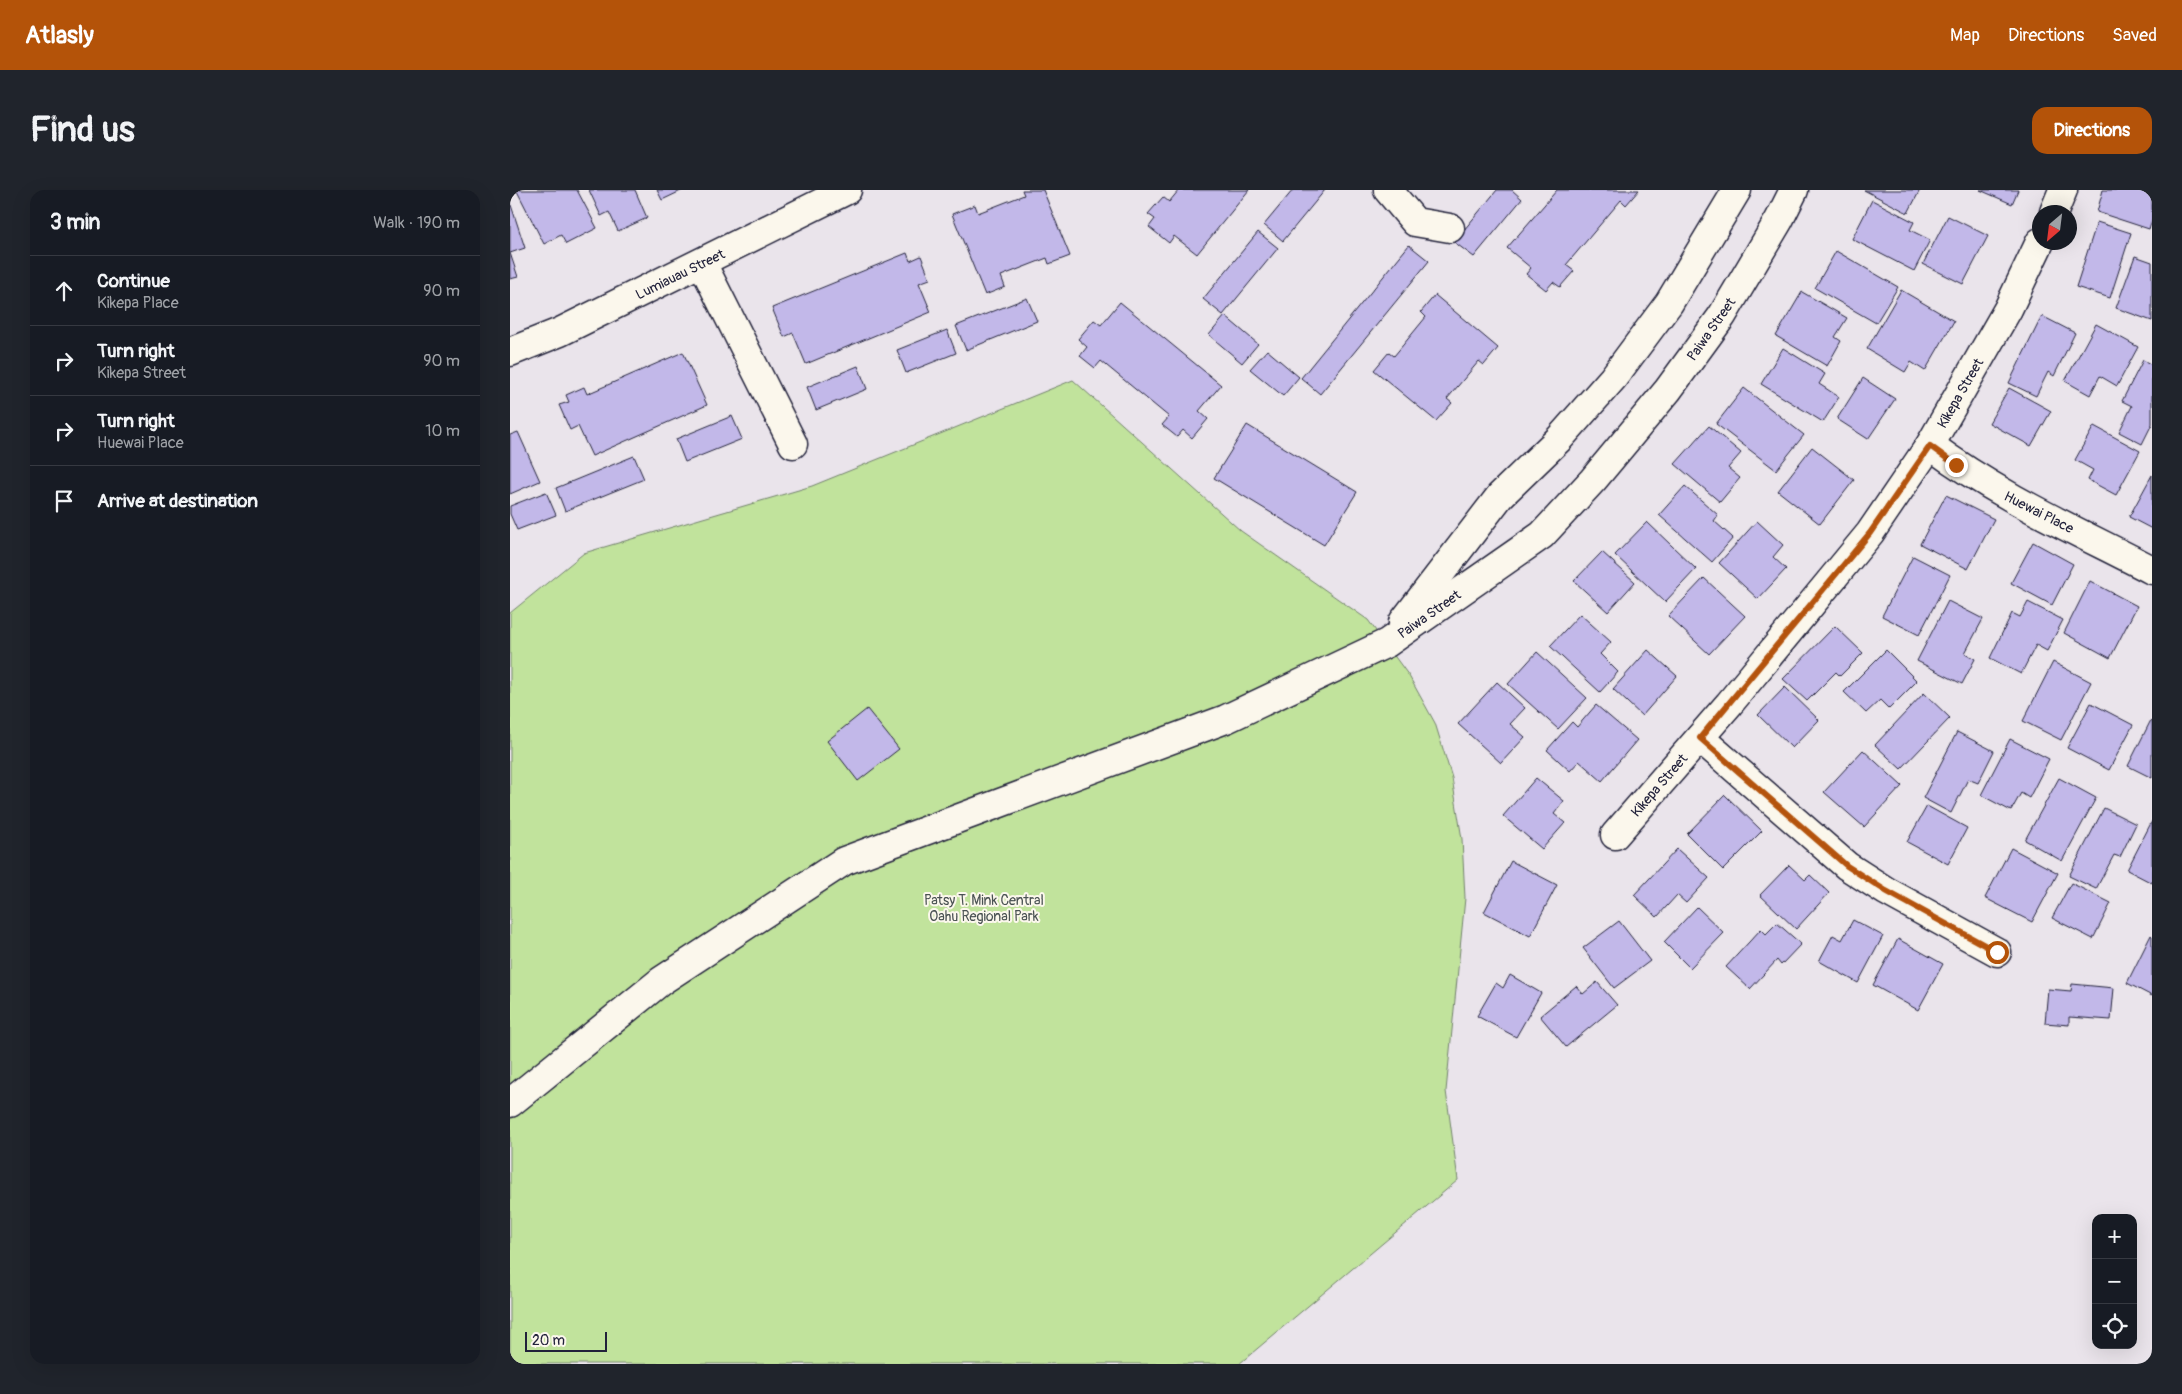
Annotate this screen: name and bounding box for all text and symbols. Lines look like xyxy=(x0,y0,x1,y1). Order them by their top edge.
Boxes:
text: Atlasly xyxy=(25,21,94,50)
text: Map xyxy=(1950,24,1980,47)
text: Directions xyxy=(2008,24,2084,47)
text: Saved xyxy=(2112,24,2157,47)
button: Directions xyxy=(2032,107,2152,154)
text: Find us xyxy=(30,108,135,152)
north arrow xyxy=(2032,205,2077,250)
text: 3 min xyxy=(50,209,100,236)
text: Walk · 190 m xyxy=(373,213,460,233)
street label: Lumiauau Street xyxy=(633,245,728,303)
text: Continue xyxy=(97,269,170,293)
icon: ahead xyxy=(50,277,78,305)
text: 90 m xyxy=(423,281,460,301)
text: Kikepa Place xyxy=(97,293,179,313)
street label: Paiwa Street xyxy=(1683,294,1740,364)
text: Turn right xyxy=(97,339,175,363)
icon: right xyxy=(50,347,78,375)
text: 90 m xyxy=(423,351,460,371)
street label: Kikepa Street xyxy=(1934,355,1987,431)
text: Kikepa Street xyxy=(97,363,186,383)
text: Turn right xyxy=(97,409,175,433)
icon: right xyxy=(50,417,78,445)
text: 10 m xyxy=(425,421,460,441)
text: Huewai Place xyxy=(97,433,184,453)
route end xyxy=(1945,454,1968,477)
icon: arrive xyxy=(50,487,78,515)
street label: Huewai Place xyxy=(2001,488,2077,537)
text: Arrive at destination xyxy=(97,489,258,513)
street label: Paiwa Street xyxy=(1394,586,1464,642)
street label: Kikepa Street xyxy=(1627,750,1692,820)
park label: Patsy T. Mink Central Oahu Regional Park xyxy=(924,892,1044,925)
route start xyxy=(1986,941,2009,964)
map controls xyxy=(2092,1214,2137,1349)
button: + xyxy=(2092,1214,2137,1259)
button: − xyxy=(2092,1259,2137,1304)
button: locate xyxy=(2092,1304,2137,1349)
scale bar xyxy=(525,1329,608,1352)
text: 20 m xyxy=(532,1332,565,1349)

